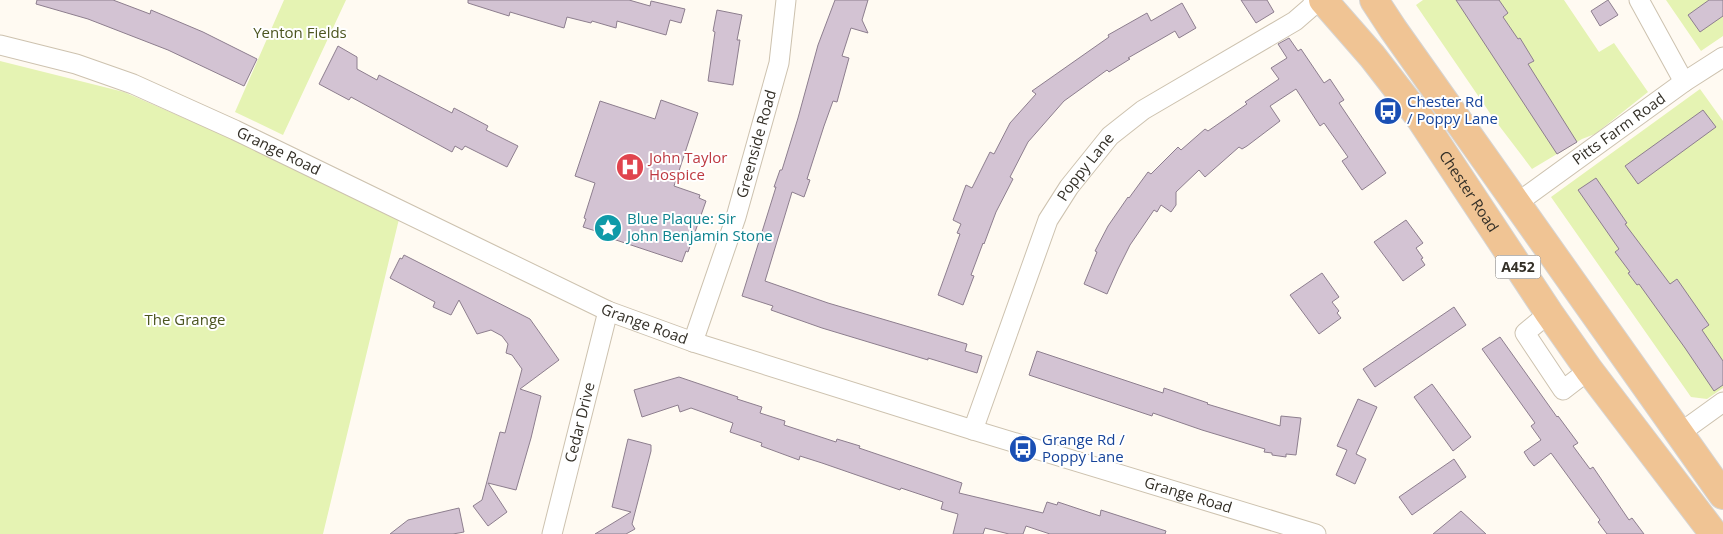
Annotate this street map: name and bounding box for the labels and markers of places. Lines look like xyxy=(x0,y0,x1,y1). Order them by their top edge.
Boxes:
place label: Chester Rd / Poppy Lane xyxy=(1407,91,1498,128)
bus stop icon: Chester Rd / Poppy Lane xyxy=(1373,96,1403,126)
place label: John Taylor Hospice xyxy=(647,147,727,184)
hospital icon: John Taylor Hospice xyxy=(615,152,645,182)
place label: Blue Plaque: Sir John Benjamin Stone xyxy=(625,208,773,245)
place icon: Blue Plaque: Sir John Benjamin Stone xyxy=(593,213,623,243)
place label: Grange Rd / Poppy Lane xyxy=(1042,429,1125,466)
bus stop icon: Grange Rd / Poppy Lane xyxy=(1008,434,1038,464)

